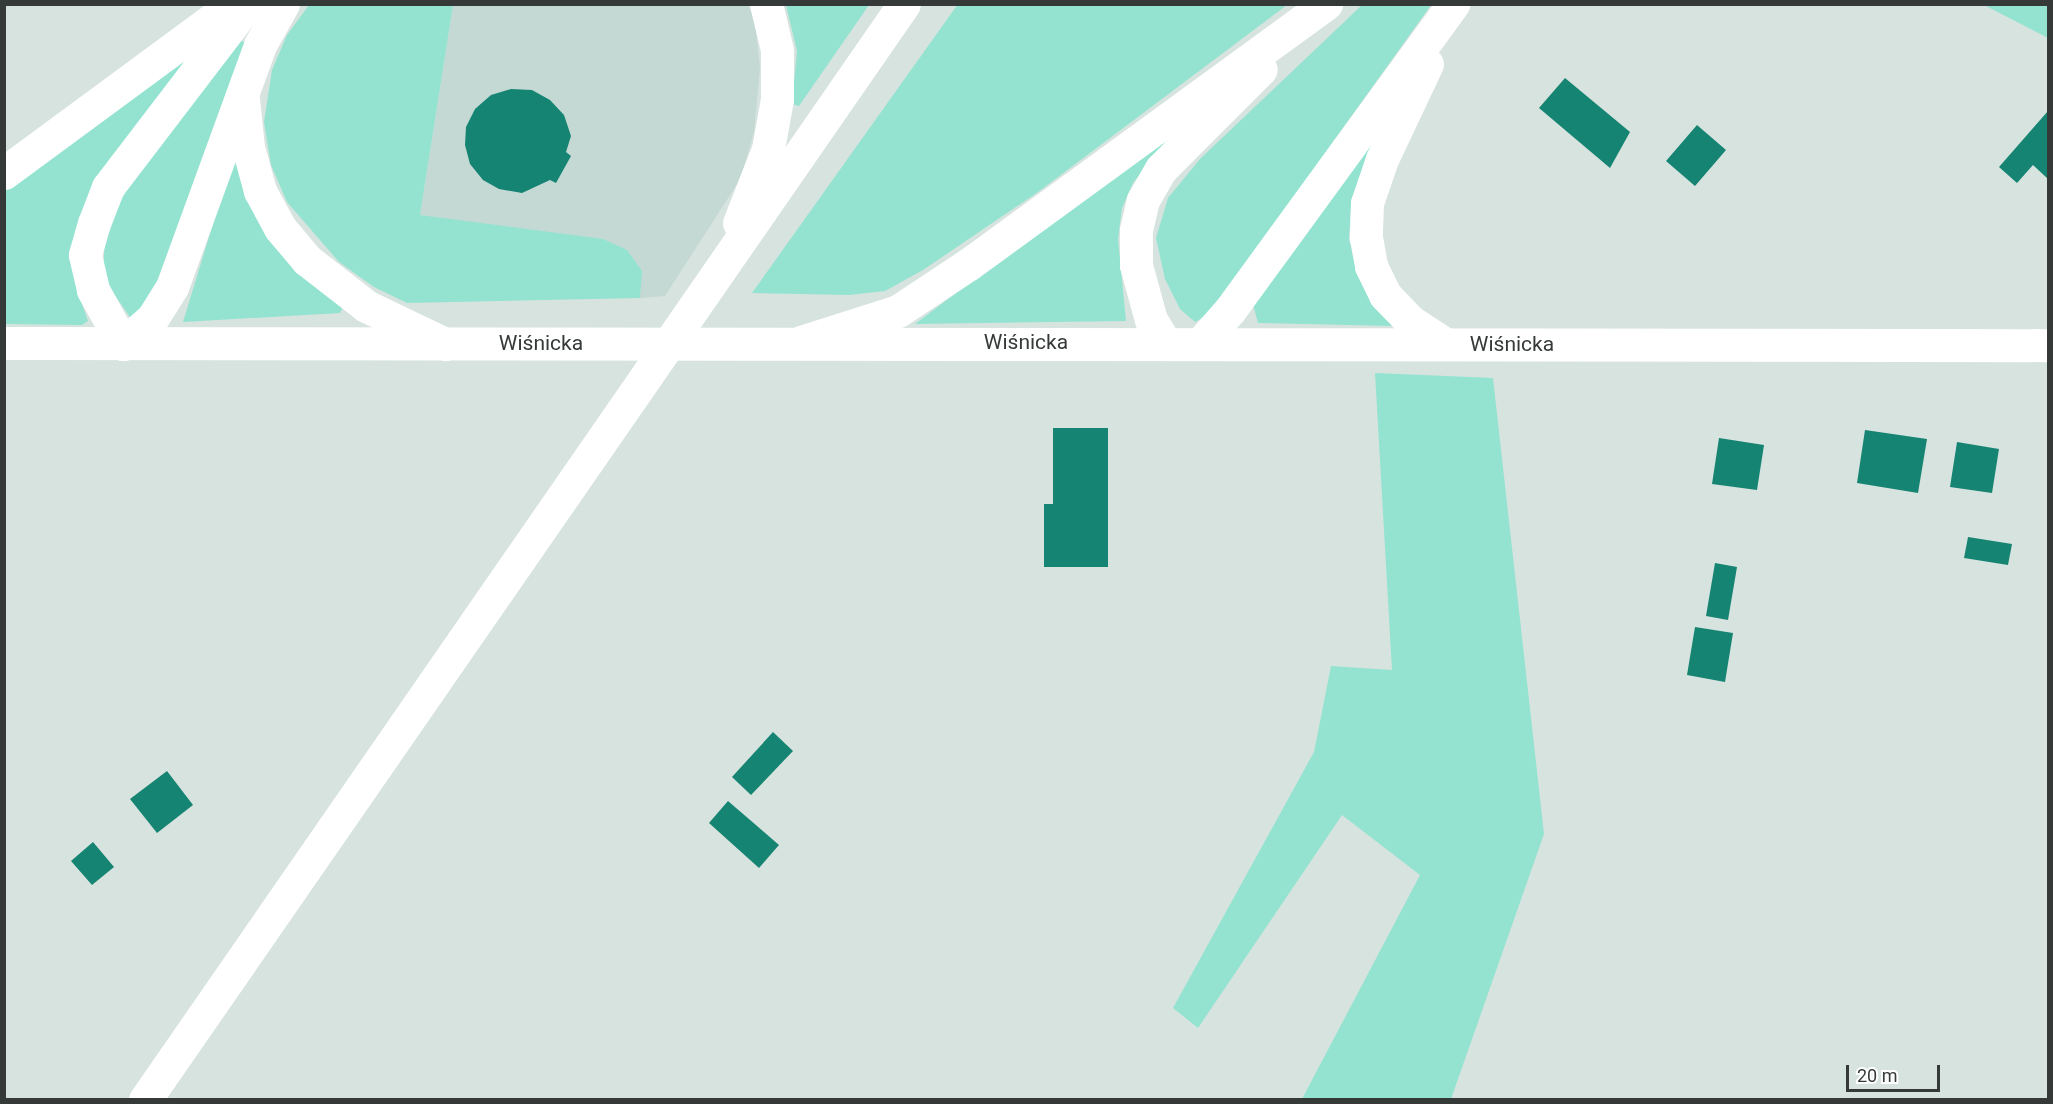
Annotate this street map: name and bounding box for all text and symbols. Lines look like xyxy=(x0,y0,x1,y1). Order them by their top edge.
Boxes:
street label: Wiśnicka xyxy=(984,329,1068,355)
street label: Wiśnicka xyxy=(499,330,583,356)
street label: Wiśnicka xyxy=(1470,331,1554,357)
scale bar xyxy=(1849,1053,1944,1091)
text: 20 m xyxy=(1857,1065,1897,1086)

